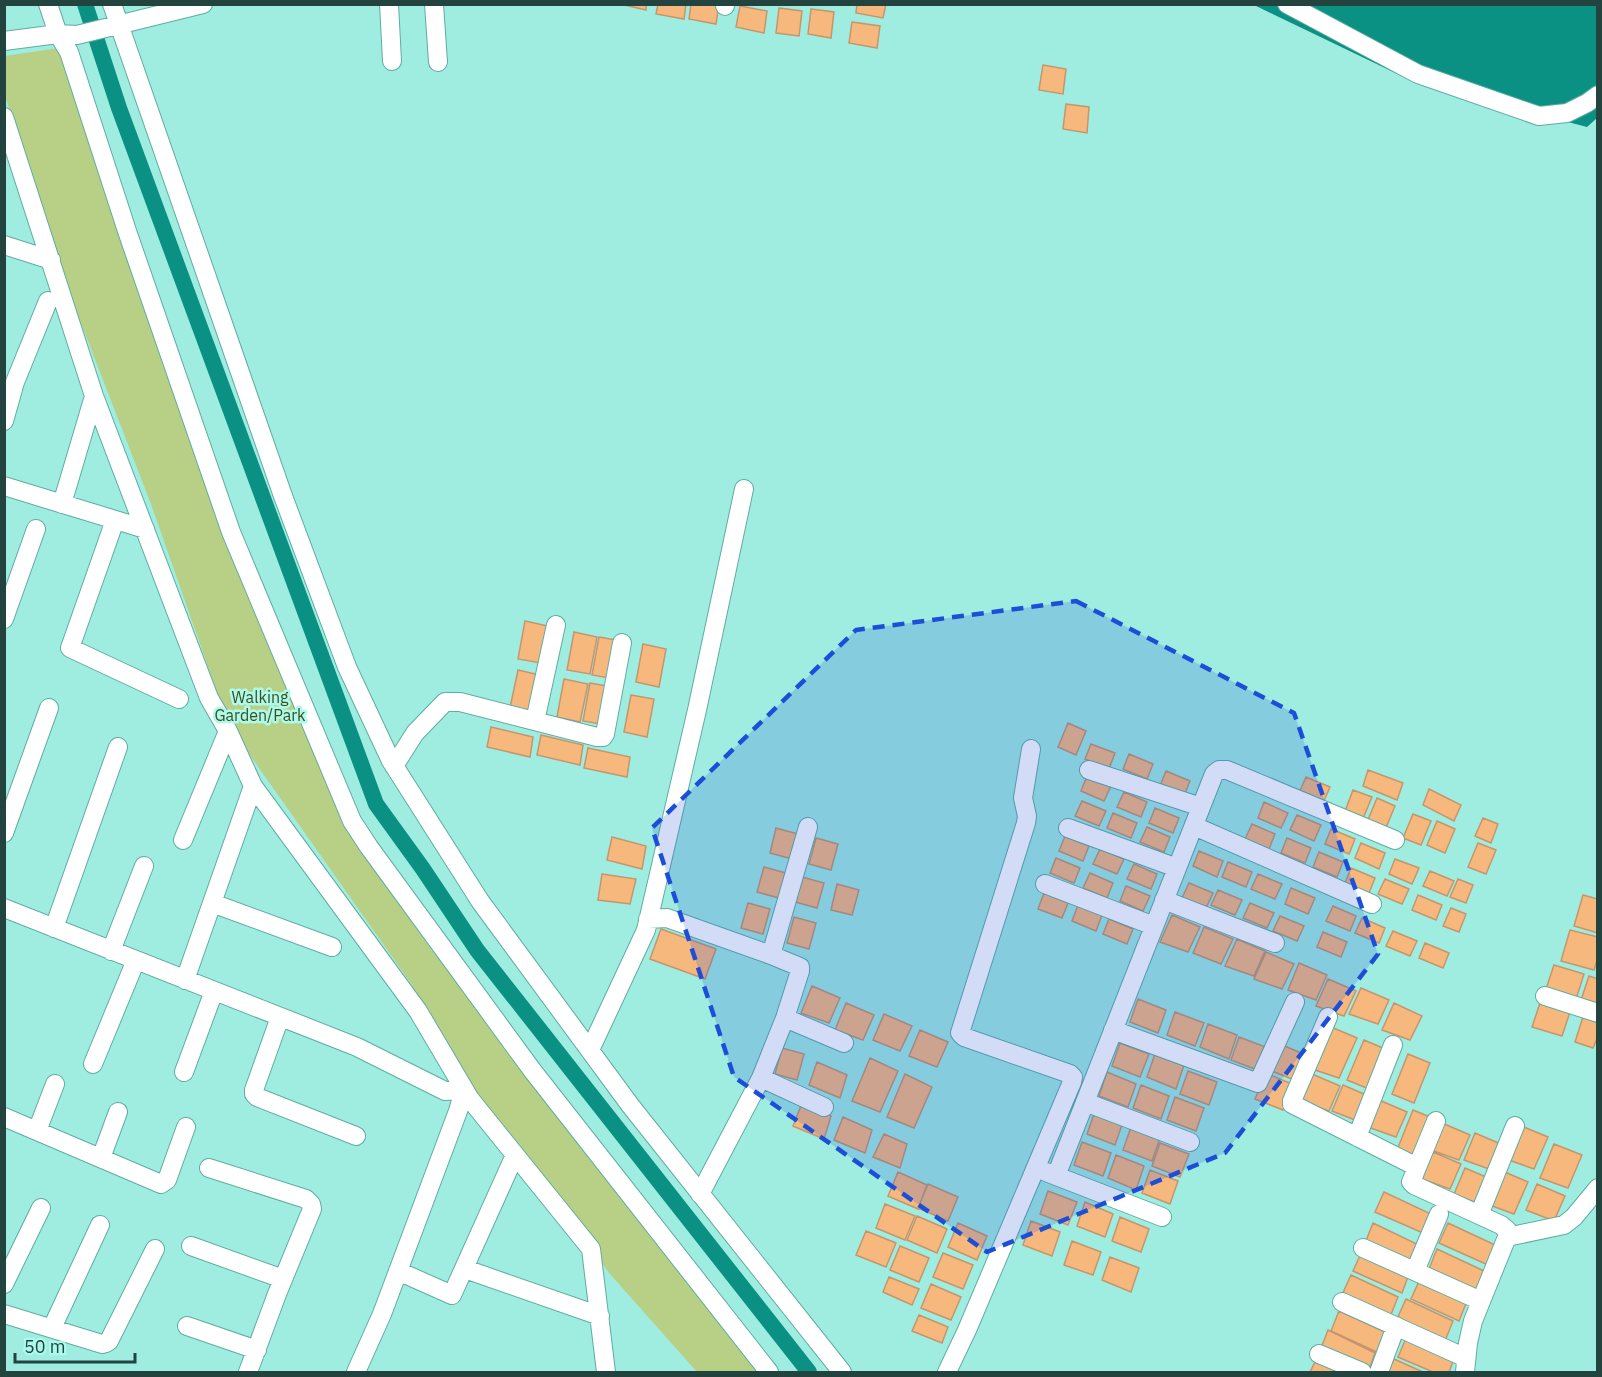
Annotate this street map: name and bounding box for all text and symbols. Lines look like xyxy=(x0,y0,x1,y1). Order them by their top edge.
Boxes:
park label: Walking Garden/Park xyxy=(214,687,306,725)
scale bar xyxy=(15,1326,135,1364)
text: 50 m xyxy=(24,1335,66,1358)

